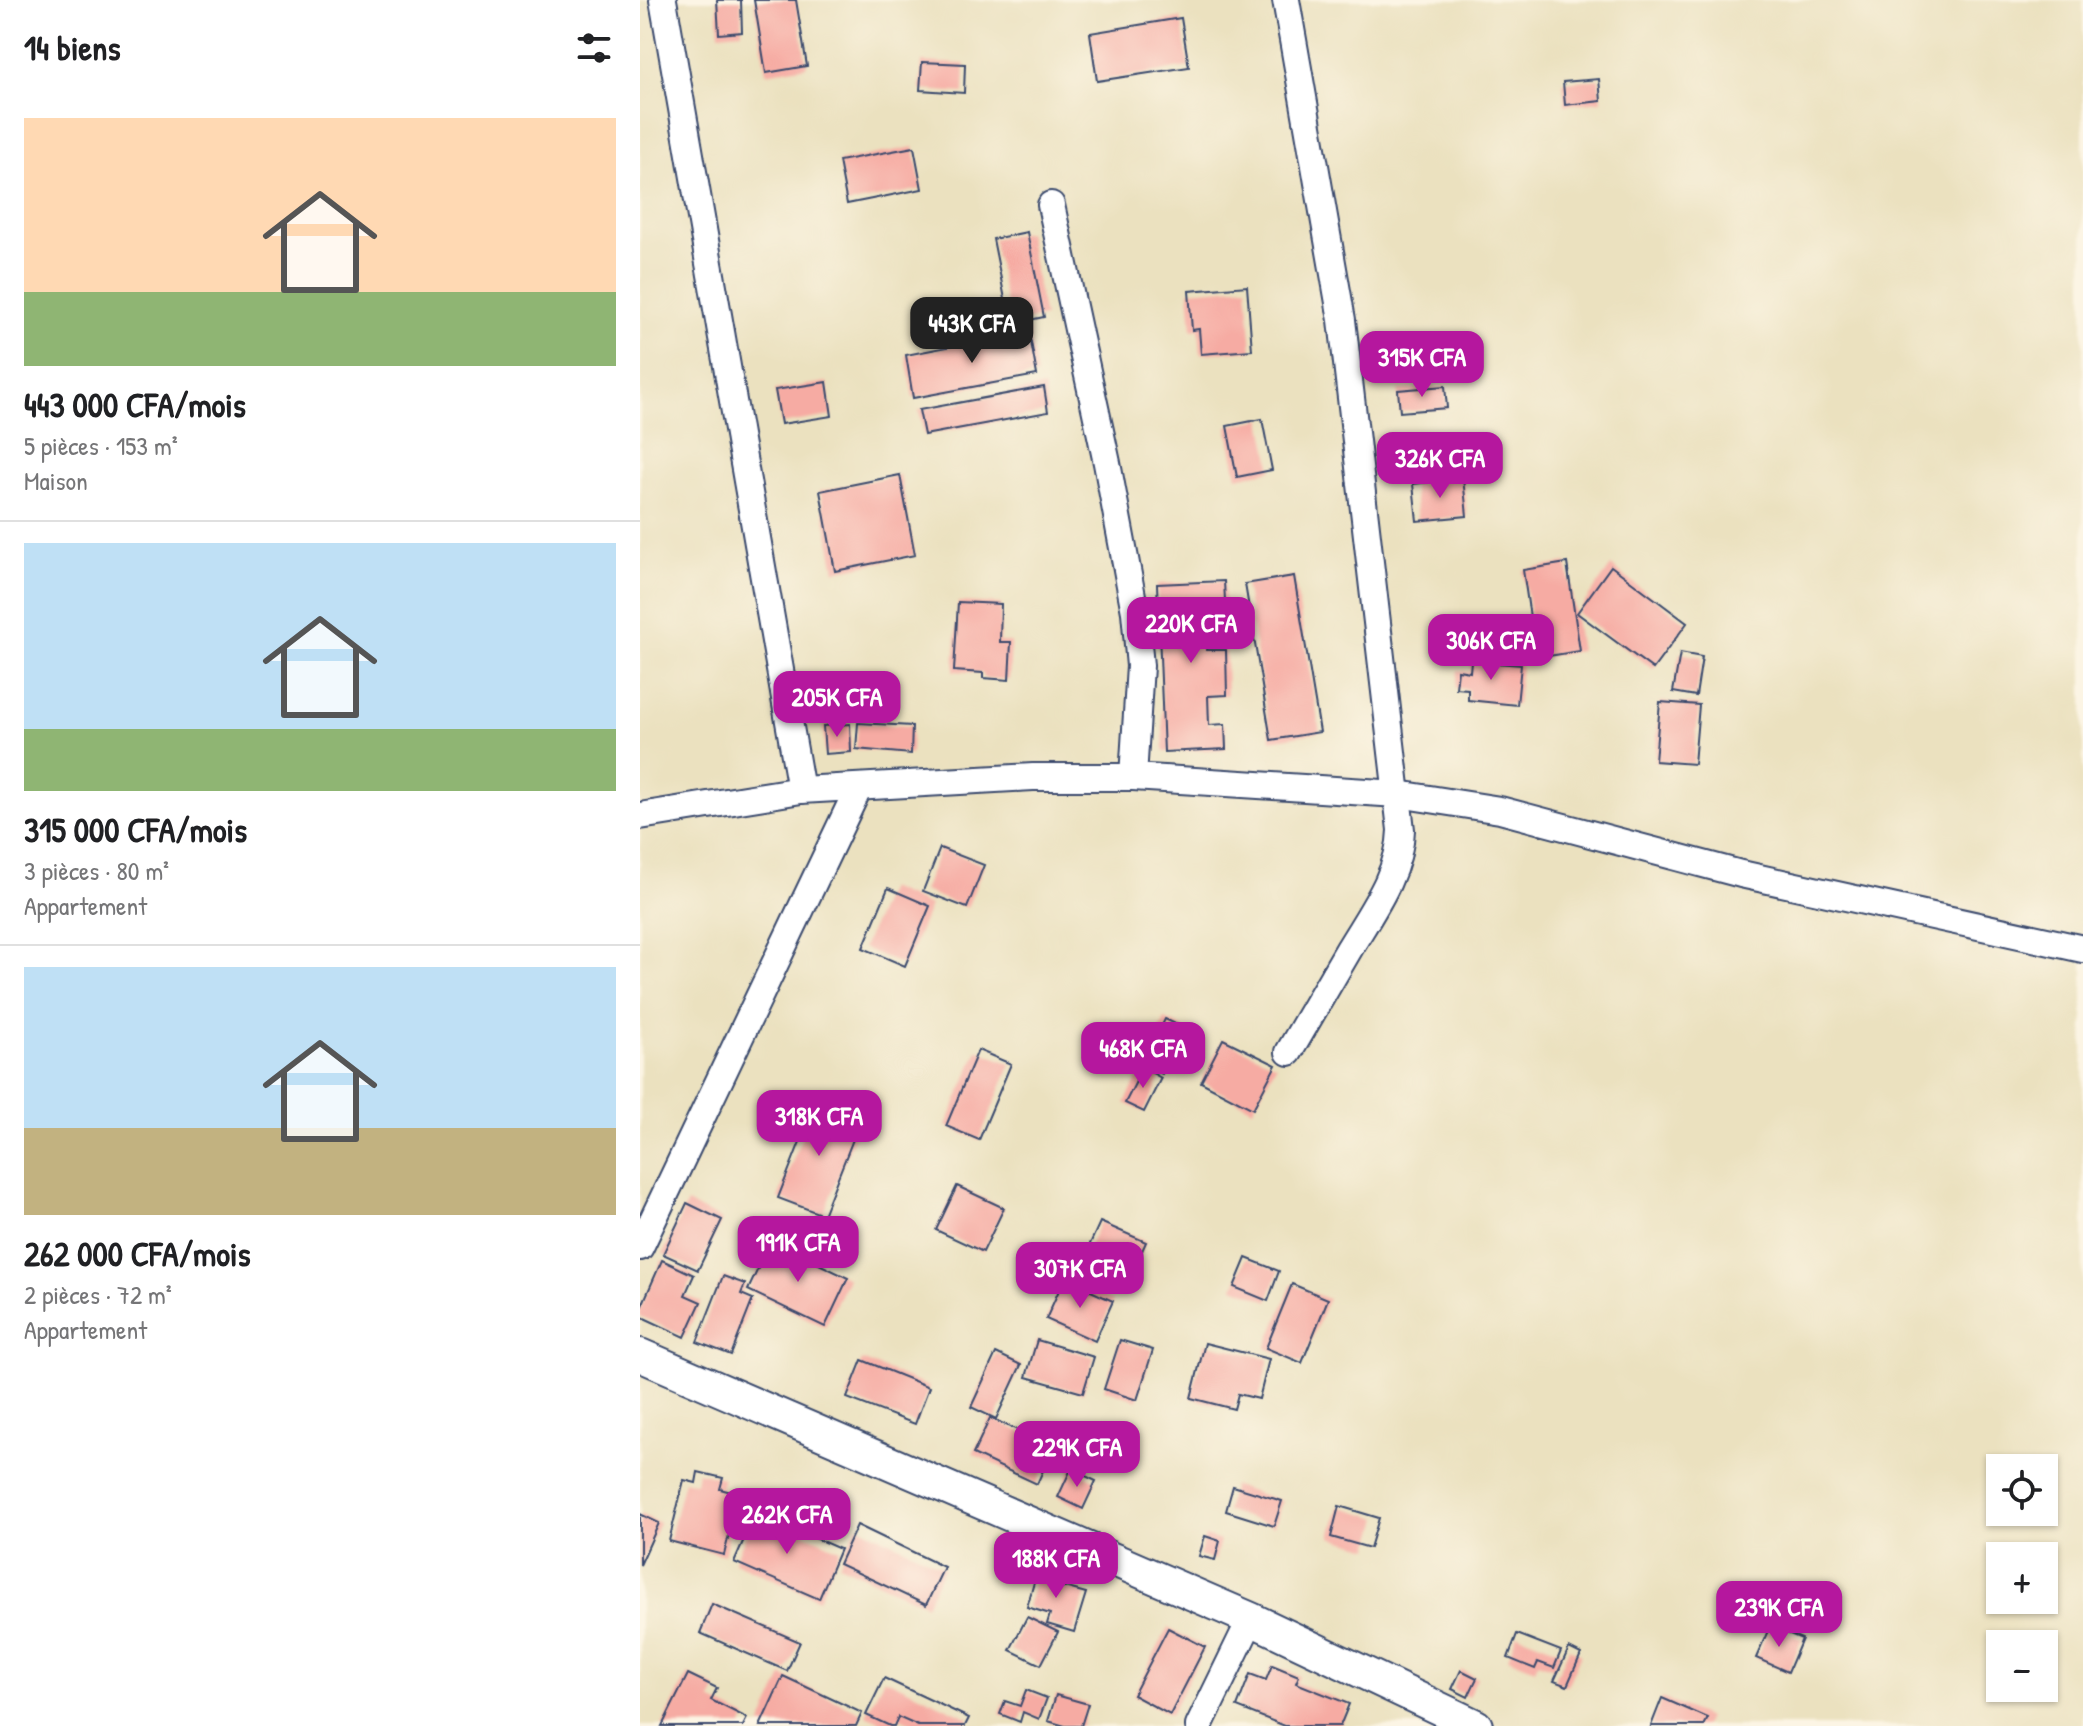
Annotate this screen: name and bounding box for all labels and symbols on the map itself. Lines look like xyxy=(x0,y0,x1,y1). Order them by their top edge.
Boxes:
pin: 443K CFA xyxy=(889,297,1055,365)
pin: 315K CFA xyxy=(1339,331,1505,399)
pin: 326K CFA xyxy=(1357,432,1523,500)
pin: 220K CFA xyxy=(1108,597,1274,665)
pin: 306K CFA xyxy=(1408,614,1574,682)
pin: 205K CFA xyxy=(754,671,920,739)
pin: 468K CFA xyxy=(1060,1022,1226,1090)
pin: 318K CFA xyxy=(736,1090,902,1158)
pin: 191K CFA xyxy=(715,1216,881,1284)
pin: 307K CFA xyxy=(997,1242,1163,1310)
pin: 229K CFA xyxy=(994,1421,1160,1489)
pin: 262K CFA xyxy=(704,1488,870,1556)
pin: 188K CFA xyxy=(973,1532,1139,1600)
pin: 239K CFA xyxy=(1696,1581,1862,1649)

